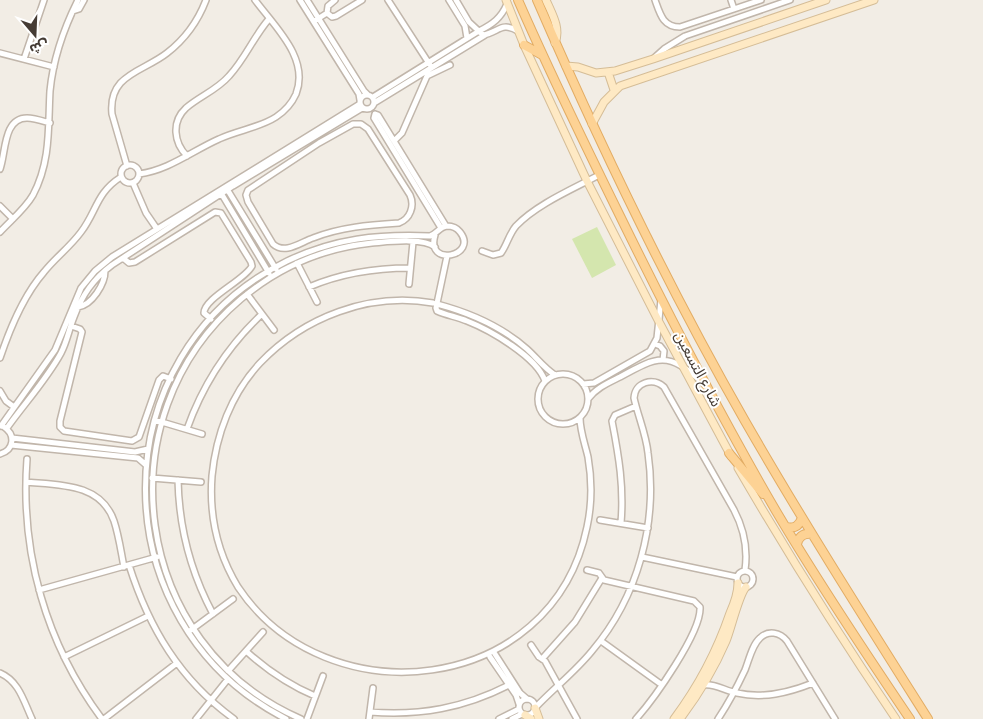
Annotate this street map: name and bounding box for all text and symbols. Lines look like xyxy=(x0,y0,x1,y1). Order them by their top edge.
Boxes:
north arrow xyxy=(10,10,60,60)
text: ش xyxy=(27,36,51,59)
street label: شارع التسعين xyxy=(668,328,725,411)

